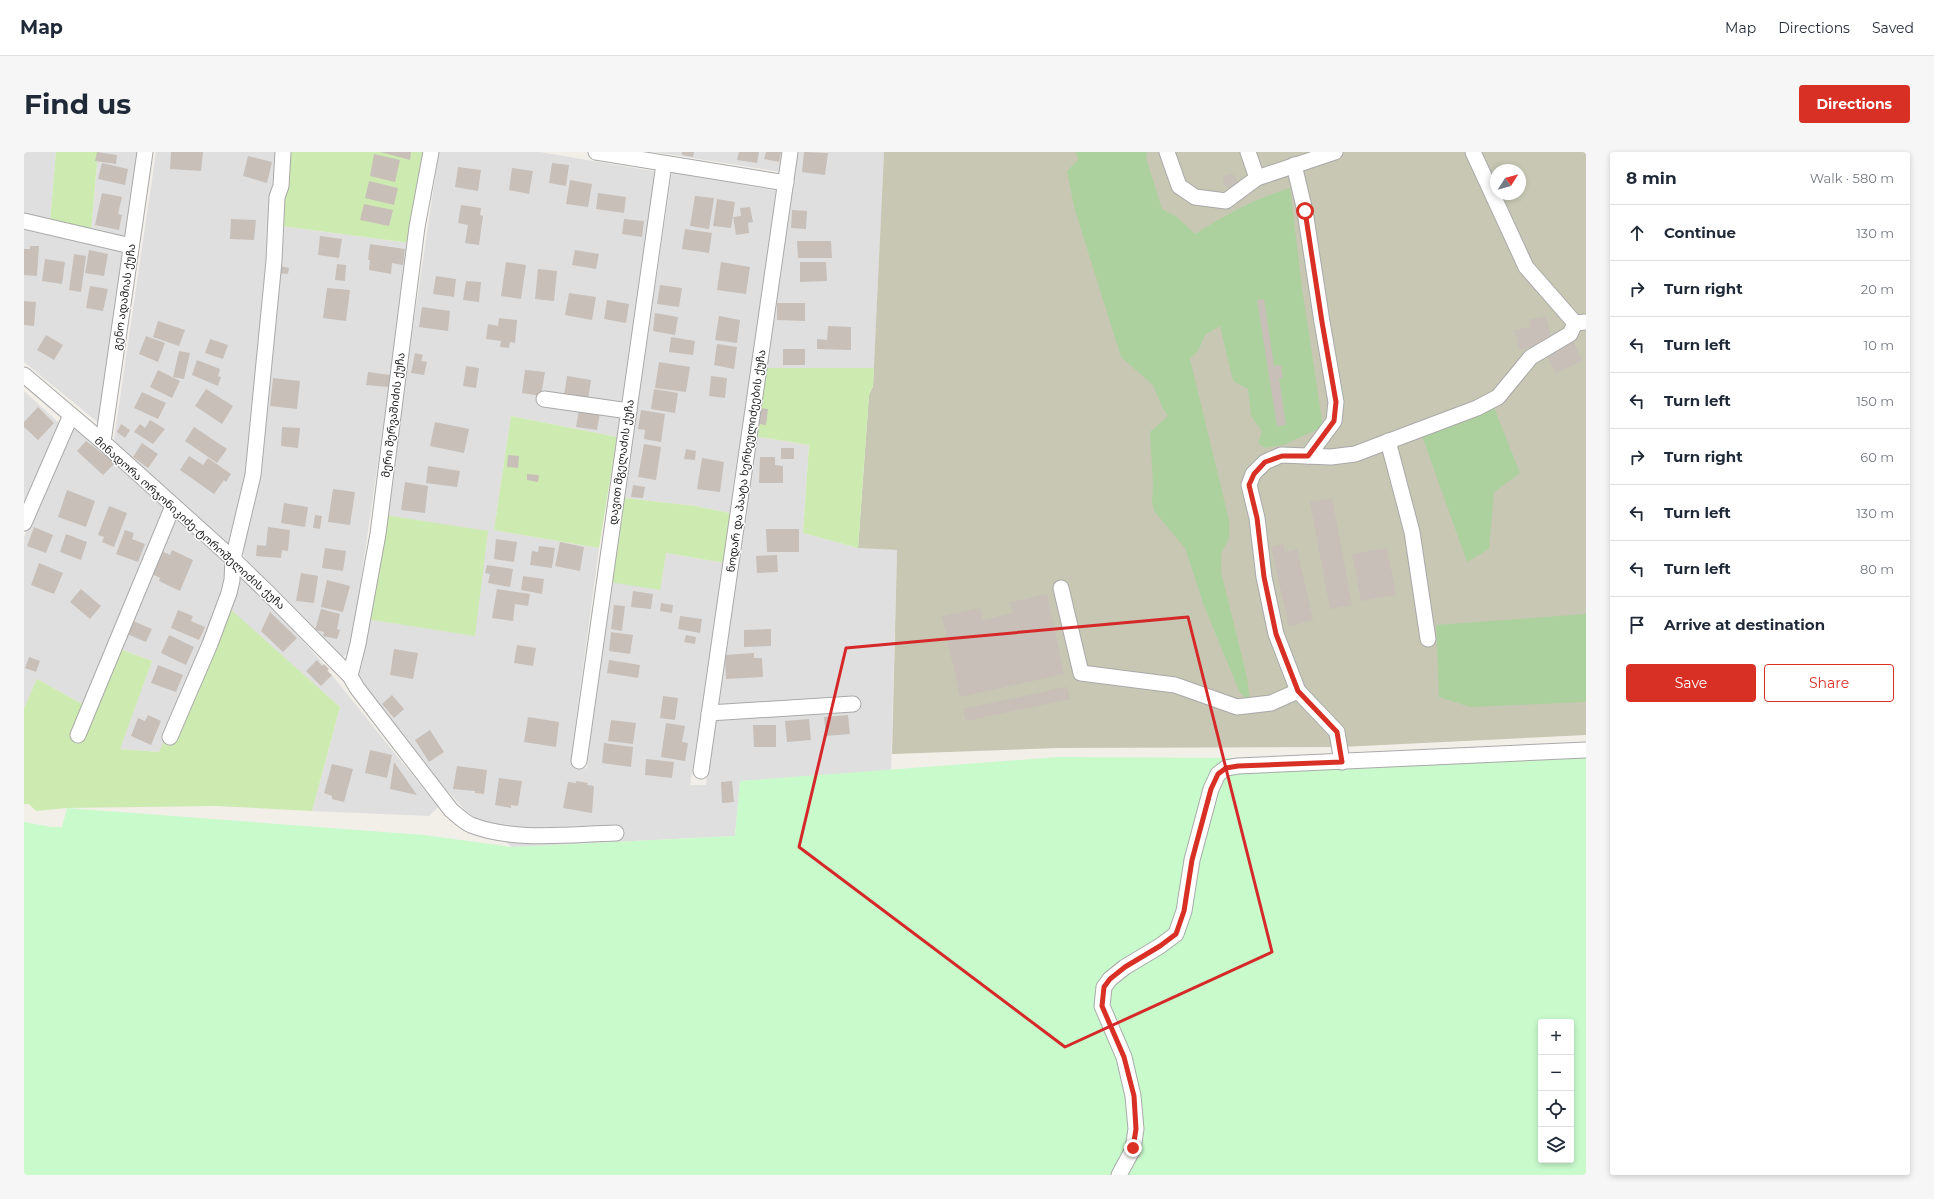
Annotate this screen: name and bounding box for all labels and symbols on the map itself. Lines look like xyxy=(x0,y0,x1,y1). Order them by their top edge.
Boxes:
north arrow xyxy=(1490,164,1526,200)
route start xyxy=(1296,202,1314,220)
street label: გენო ადამიას ქუჩა xyxy=(110,243,138,351)
street label: ნოდარ და პაატა ხერხეულიძეების ქუჩა xyxy=(723,349,769,573)
street label: მერი შერვაშიძის ქუჩა xyxy=(378,352,408,478)
street label: დავით მგელაძის ქუჩა xyxy=(605,398,637,526)
street label: მინადორა ორჯონიკიძე-ტოროშელიძის ქუჩა xyxy=(92,434,288,612)
route end xyxy=(1124,1139,1142,1157)

